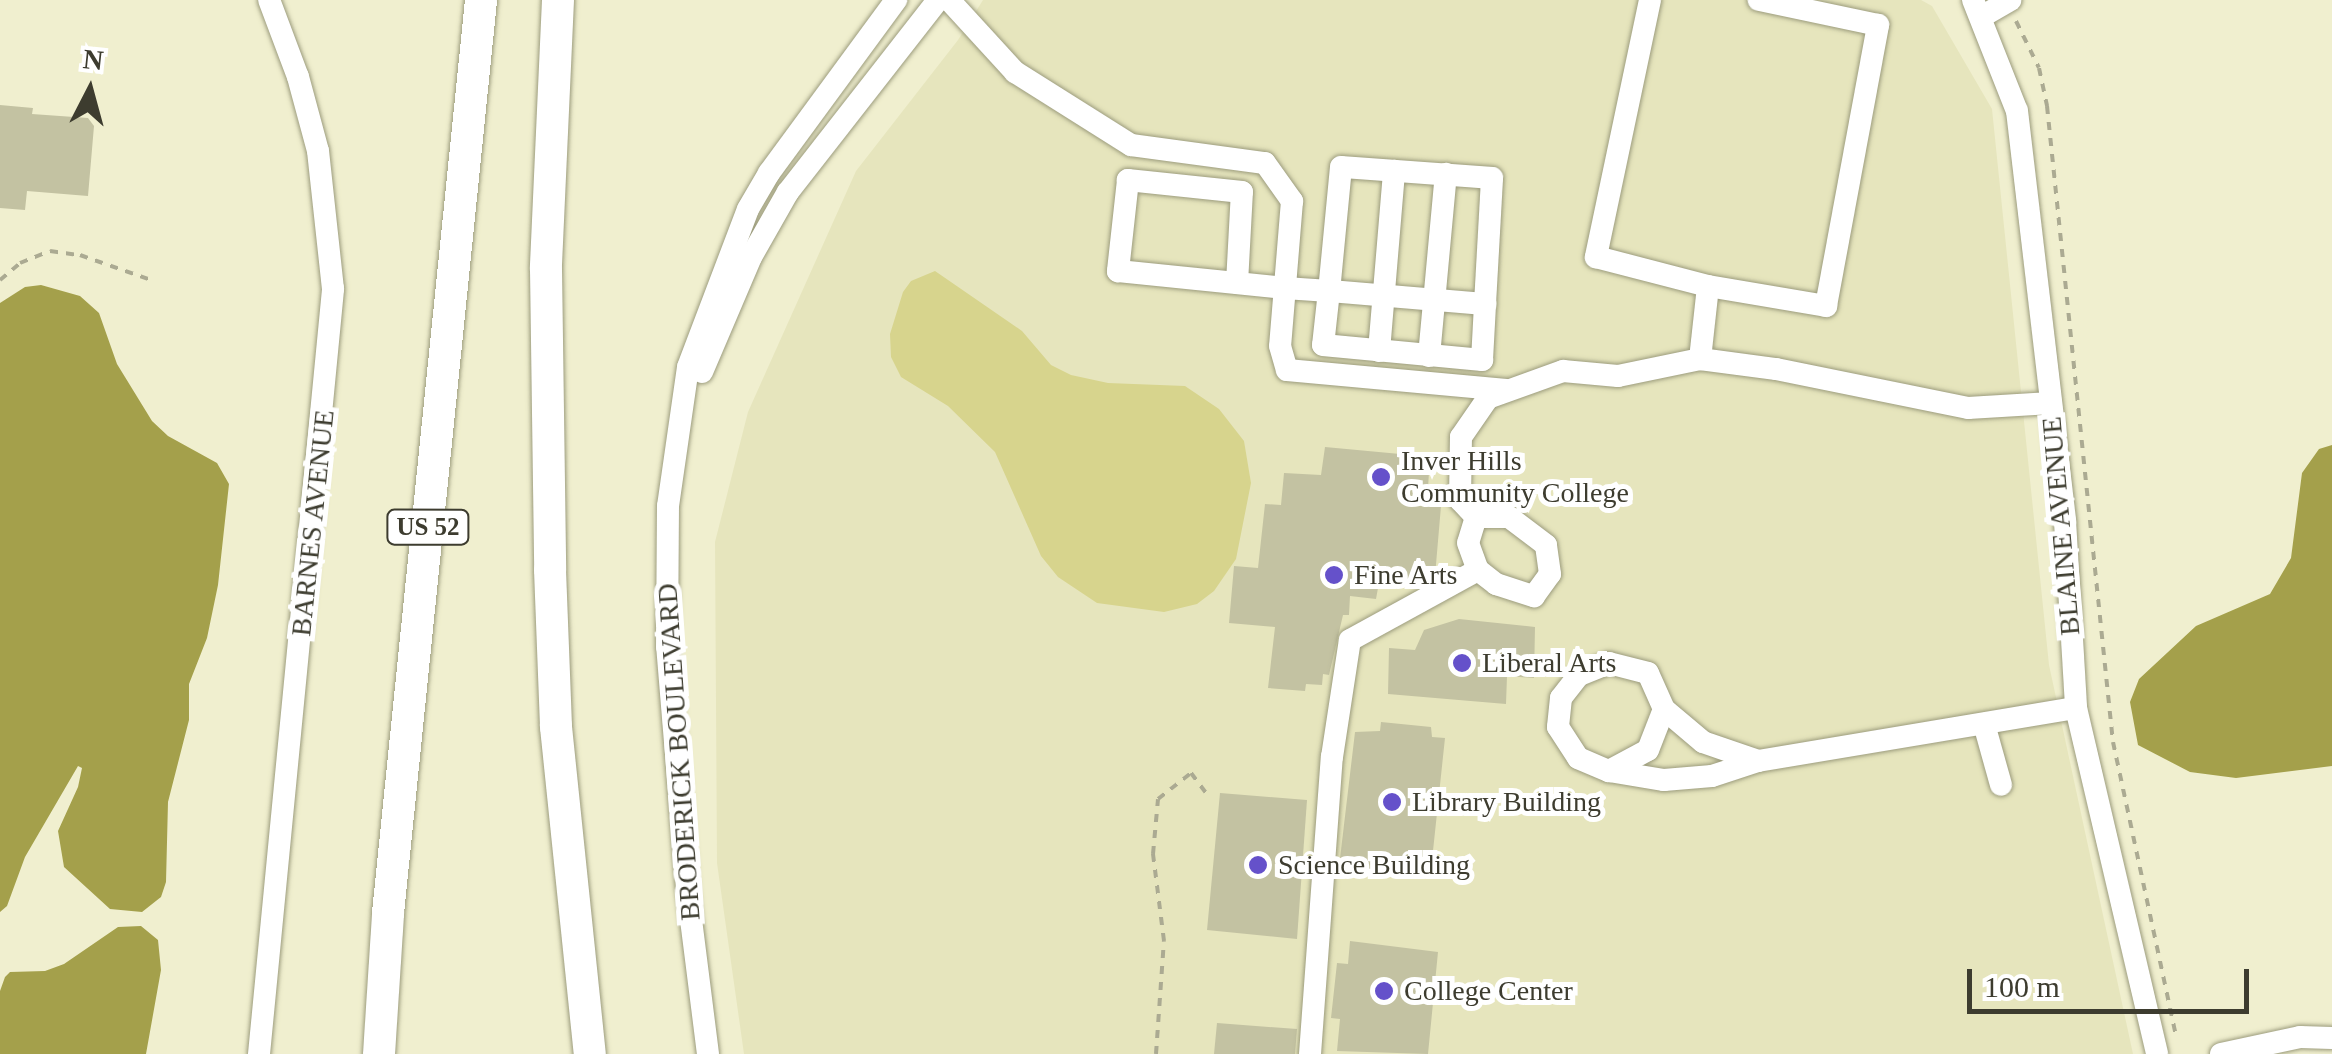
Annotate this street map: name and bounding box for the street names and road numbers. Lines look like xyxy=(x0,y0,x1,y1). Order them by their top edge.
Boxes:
street label: BARNES AVENUE xyxy=(284,407,342,639)
street label: BLAINE AVENUE xyxy=(2035,414,2087,638)
road number: US 52 xyxy=(386,507,470,547)
street label: BRODERICK BOULEVARD xyxy=(650,582,708,922)

